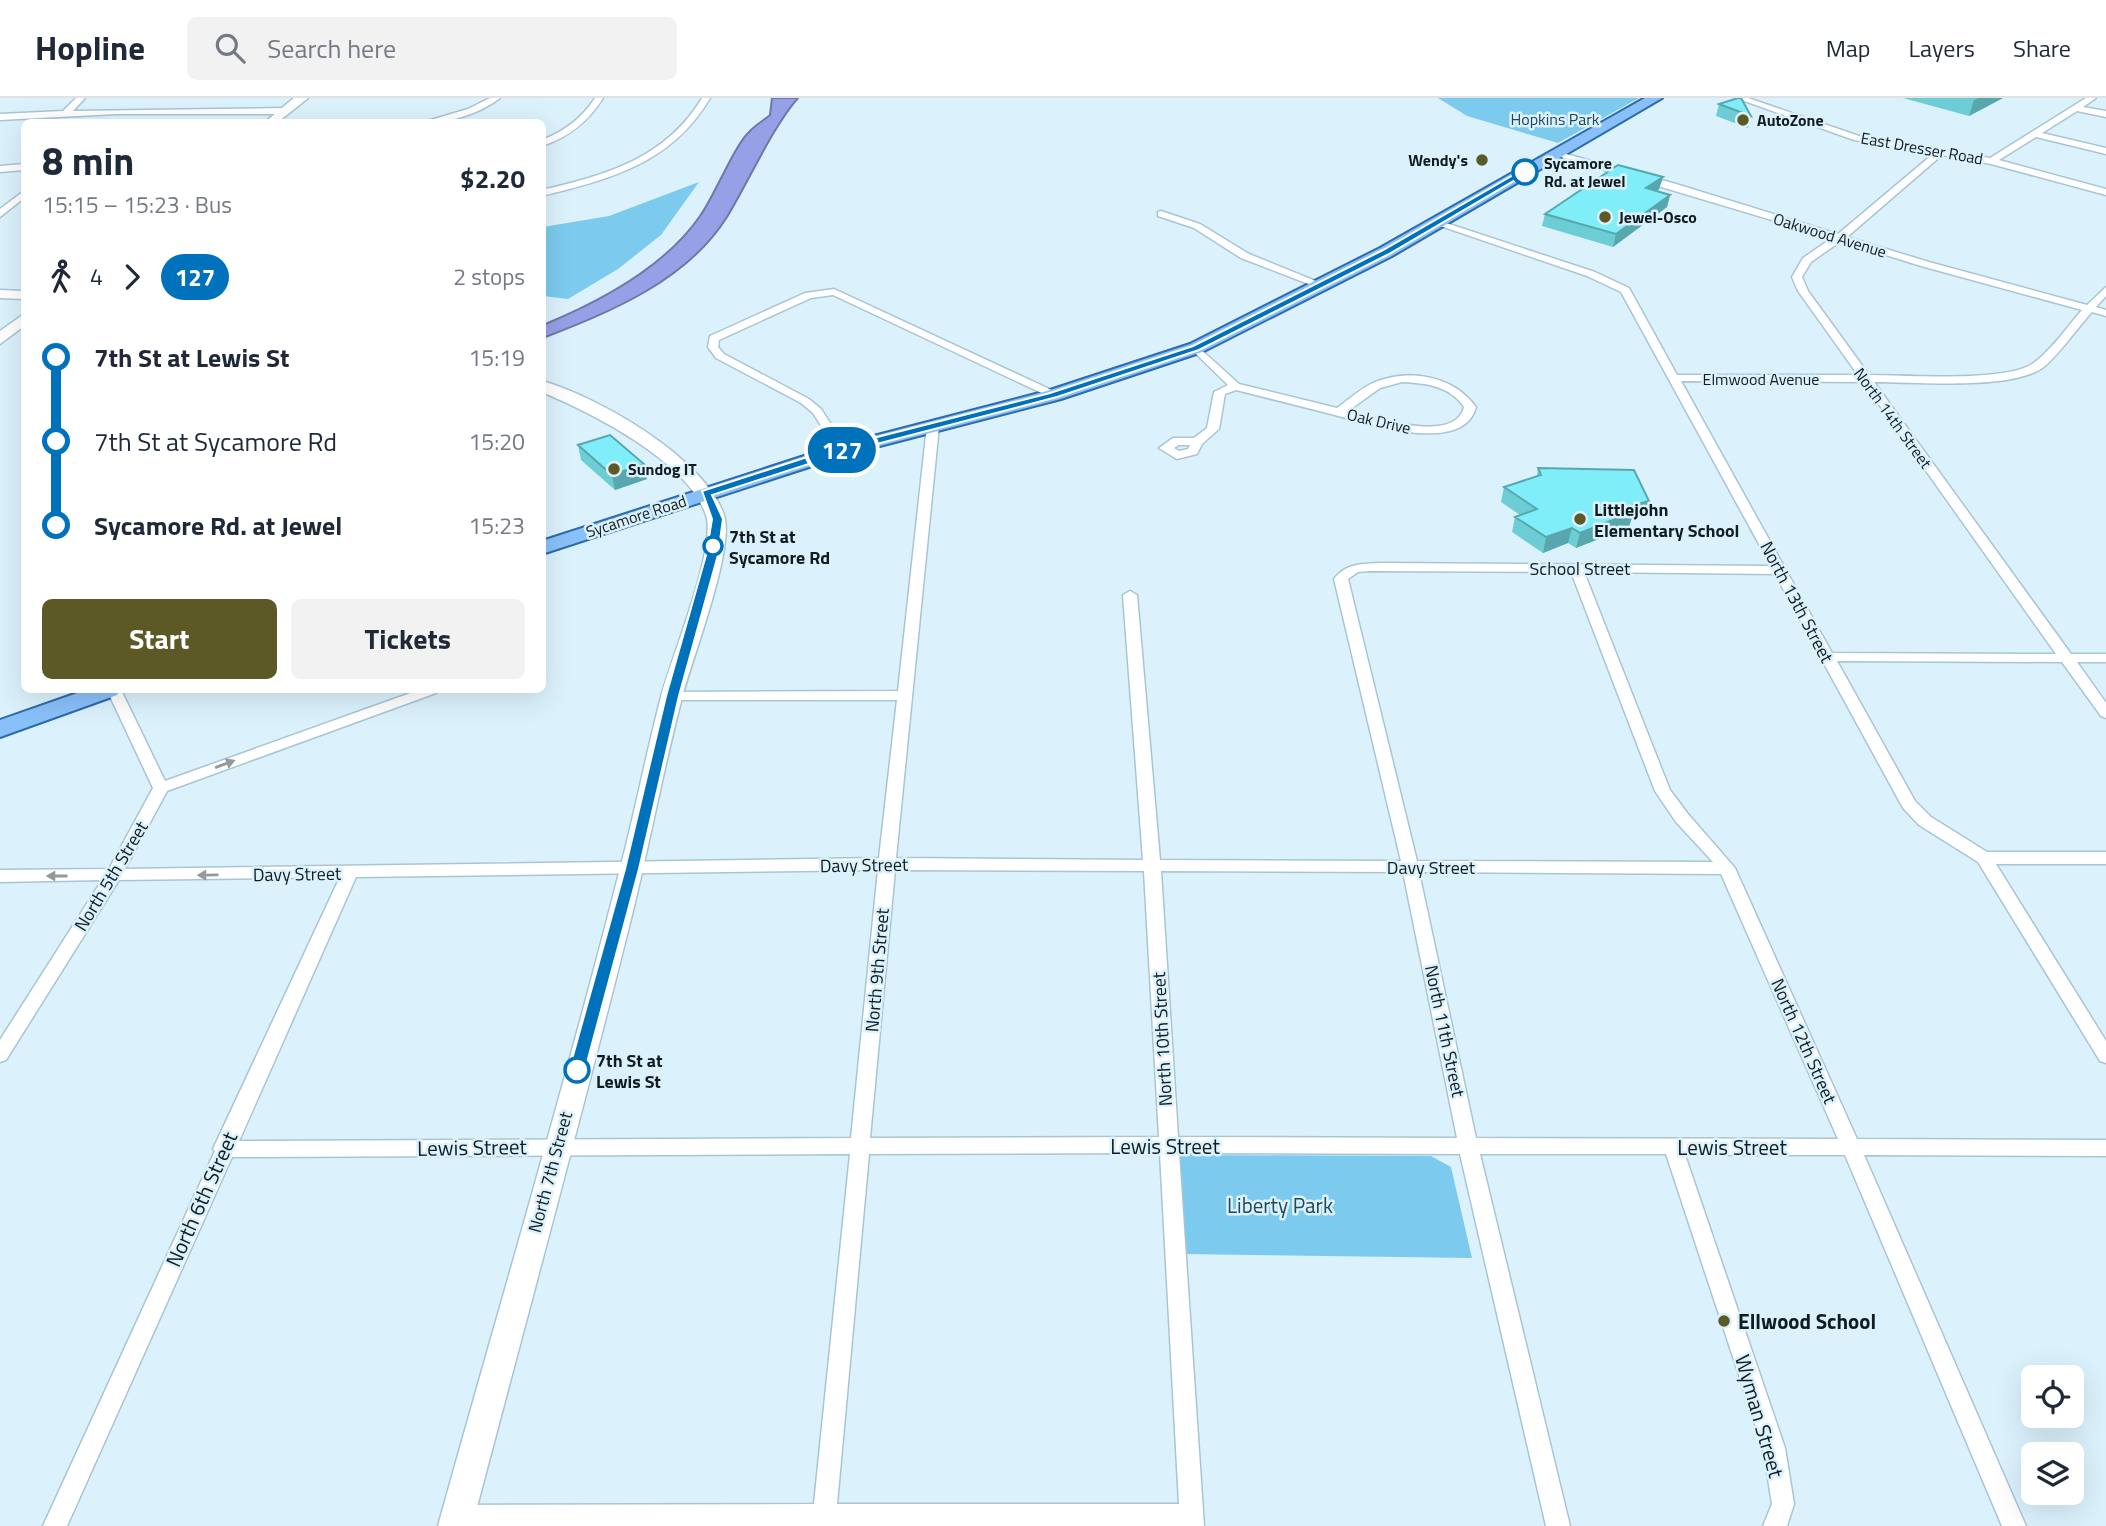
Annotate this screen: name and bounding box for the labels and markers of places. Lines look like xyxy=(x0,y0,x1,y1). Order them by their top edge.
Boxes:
place label: AutoZone xyxy=(1757,108,1824,132)
marker: AutoZone xyxy=(1735,112,1751,128)
place label: Wendy's xyxy=(1408,148,1468,172)
place label: Sycamore Rd. at Jewel xyxy=(1544,151,1625,193)
marker: Wendy's xyxy=(1474,152,1490,168)
marker: Sycamore Rd. at Jewel xyxy=(1512,159,1538,185)
place label: Jewel-Osco xyxy=(1619,205,1697,229)
marker: Jewel-Osco xyxy=(1597,209,1613,225)
place label: Sundog IT xyxy=(628,457,697,481)
marker: Sundog IT xyxy=(606,461,622,477)
place label: Littlejohn Elementary School xyxy=(1594,496,1739,544)
marker: Littlejohn Elementary School xyxy=(1572,511,1588,527)
place label: 7th St at Sycamore Rd xyxy=(729,523,830,571)
marker: 7th St at Sycamore Rd xyxy=(703,536,723,556)
place label: 7th St at Lewis St xyxy=(596,1047,663,1095)
marker: 7th St at Lewis St xyxy=(564,1057,590,1083)
place label: Ellwood School xyxy=(1738,1305,1876,1337)
marker: Ellwood School xyxy=(1716,1313,1732,1329)

